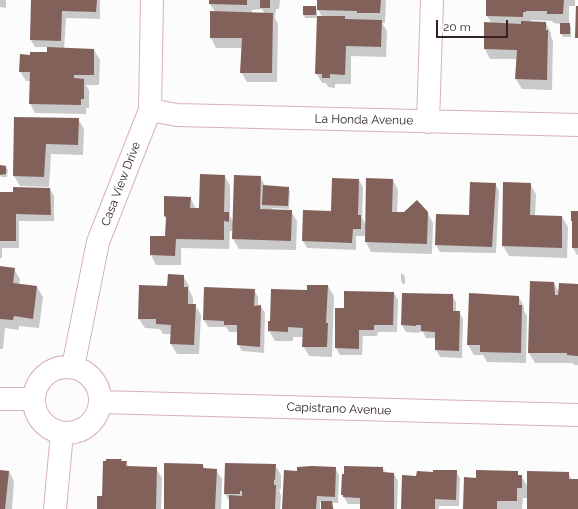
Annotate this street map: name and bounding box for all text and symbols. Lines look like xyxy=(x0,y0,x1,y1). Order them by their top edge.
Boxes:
scale bar xyxy=(438,12,510,38)
text: 20 m xyxy=(443,20,471,34)
street label: La Honda Avenue xyxy=(315,112,413,128)
street label: Casa View Drive xyxy=(98,140,144,228)
street label: Capistrano Avenue xyxy=(286,400,392,418)

